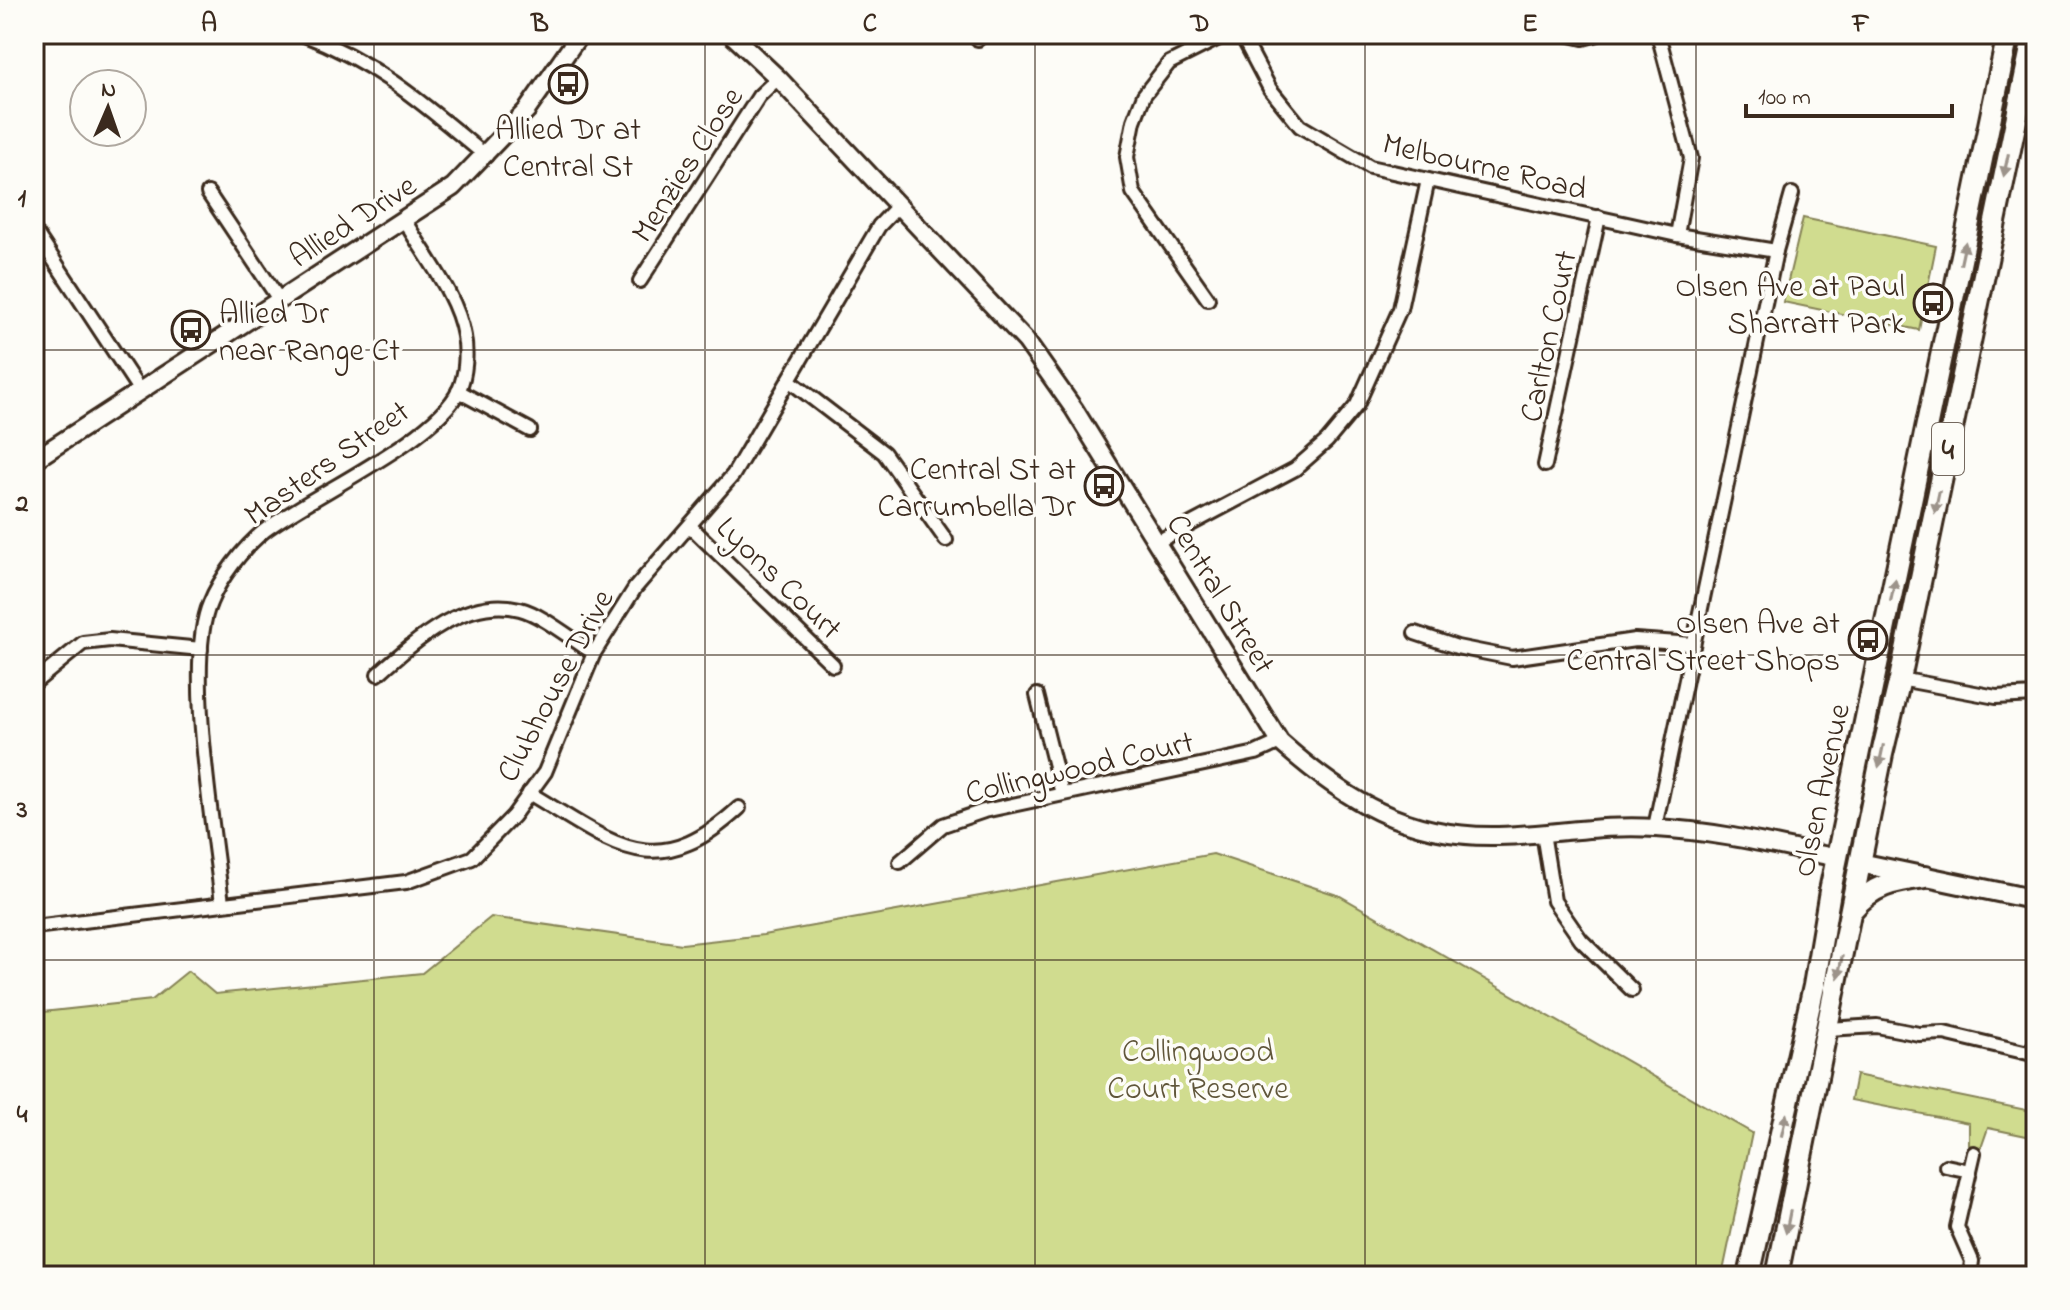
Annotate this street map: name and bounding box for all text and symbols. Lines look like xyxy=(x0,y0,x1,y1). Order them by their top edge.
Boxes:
text: A xyxy=(201,6,217,44)
text: B xyxy=(530,6,549,44)
text: C xyxy=(863,6,877,44)
text: D xyxy=(1189,6,1210,44)
text: E xyxy=(1522,6,1538,44)
text: F xyxy=(1851,6,1870,44)
bus stop icon: Allied Dr at Central St xyxy=(547,63,589,105)
north arrow xyxy=(68,68,148,148)
scale bar xyxy=(1746,68,1952,118)
text: N xyxy=(101,75,117,107)
street label: Menzies Close xyxy=(621,78,757,253)
text: 100 m xyxy=(1758,81,1811,116)
place label: Allied Dr at Central St xyxy=(495,108,641,192)
street label: Melbourne Road xyxy=(1377,122,1591,215)
one-way arrow xyxy=(2000,153,2012,178)
street label: Allied Drive xyxy=(281,164,427,282)
text: 1 xyxy=(18,181,27,219)
one-way arrow xyxy=(1957,240,1970,265)
street label: Carlton Court xyxy=(1509,246,1592,427)
place label: Olsen Ave at Paul Sharratt Park xyxy=(1675,265,1906,349)
bus stop icon: Olsen Ave at Paul Sharratt Park xyxy=(1912,282,1954,324)
place label: Allied Dr near Range Ct xyxy=(219,292,400,376)
bus stop icon: Allied Dr near Range Ct xyxy=(170,309,212,351)
street label: Masters Street xyxy=(236,390,421,539)
road number: 4 xyxy=(1932,423,1964,475)
place label: Central St at Carrumbella Dr xyxy=(878,448,1076,532)
bus stop icon: Central St at Carrumbella Dr xyxy=(1083,465,1125,507)
text: 2 xyxy=(15,486,29,524)
one-way arrow xyxy=(1930,490,1943,515)
street label: Central Street xyxy=(1153,506,1286,684)
street label: Lyons Court xyxy=(704,507,852,652)
one-way arrow xyxy=(1887,577,1899,602)
street label: Clubhouse Drive xyxy=(486,581,628,792)
place label: Olsen Ave at Central Street Shops xyxy=(1566,602,1840,686)
bus stop icon: Olsen Ave at Central Street Shops xyxy=(1847,619,1889,661)
street label: Olsen Avenue xyxy=(1782,699,1865,882)
street label: Collingwood Court xyxy=(961,720,1199,819)
one-way arrow xyxy=(1875,744,1887,769)
text: 3 xyxy=(16,792,28,830)
one-way arrow xyxy=(1833,955,1846,980)
park label: Collingwood Court Reserve xyxy=(1107,1030,1289,1114)
text: 4 xyxy=(17,1097,28,1135)
one-way arrow xyxy=(1778,1113,1791,1138)
one-way arrow xyxy=(1781,1209,1793,1234)

